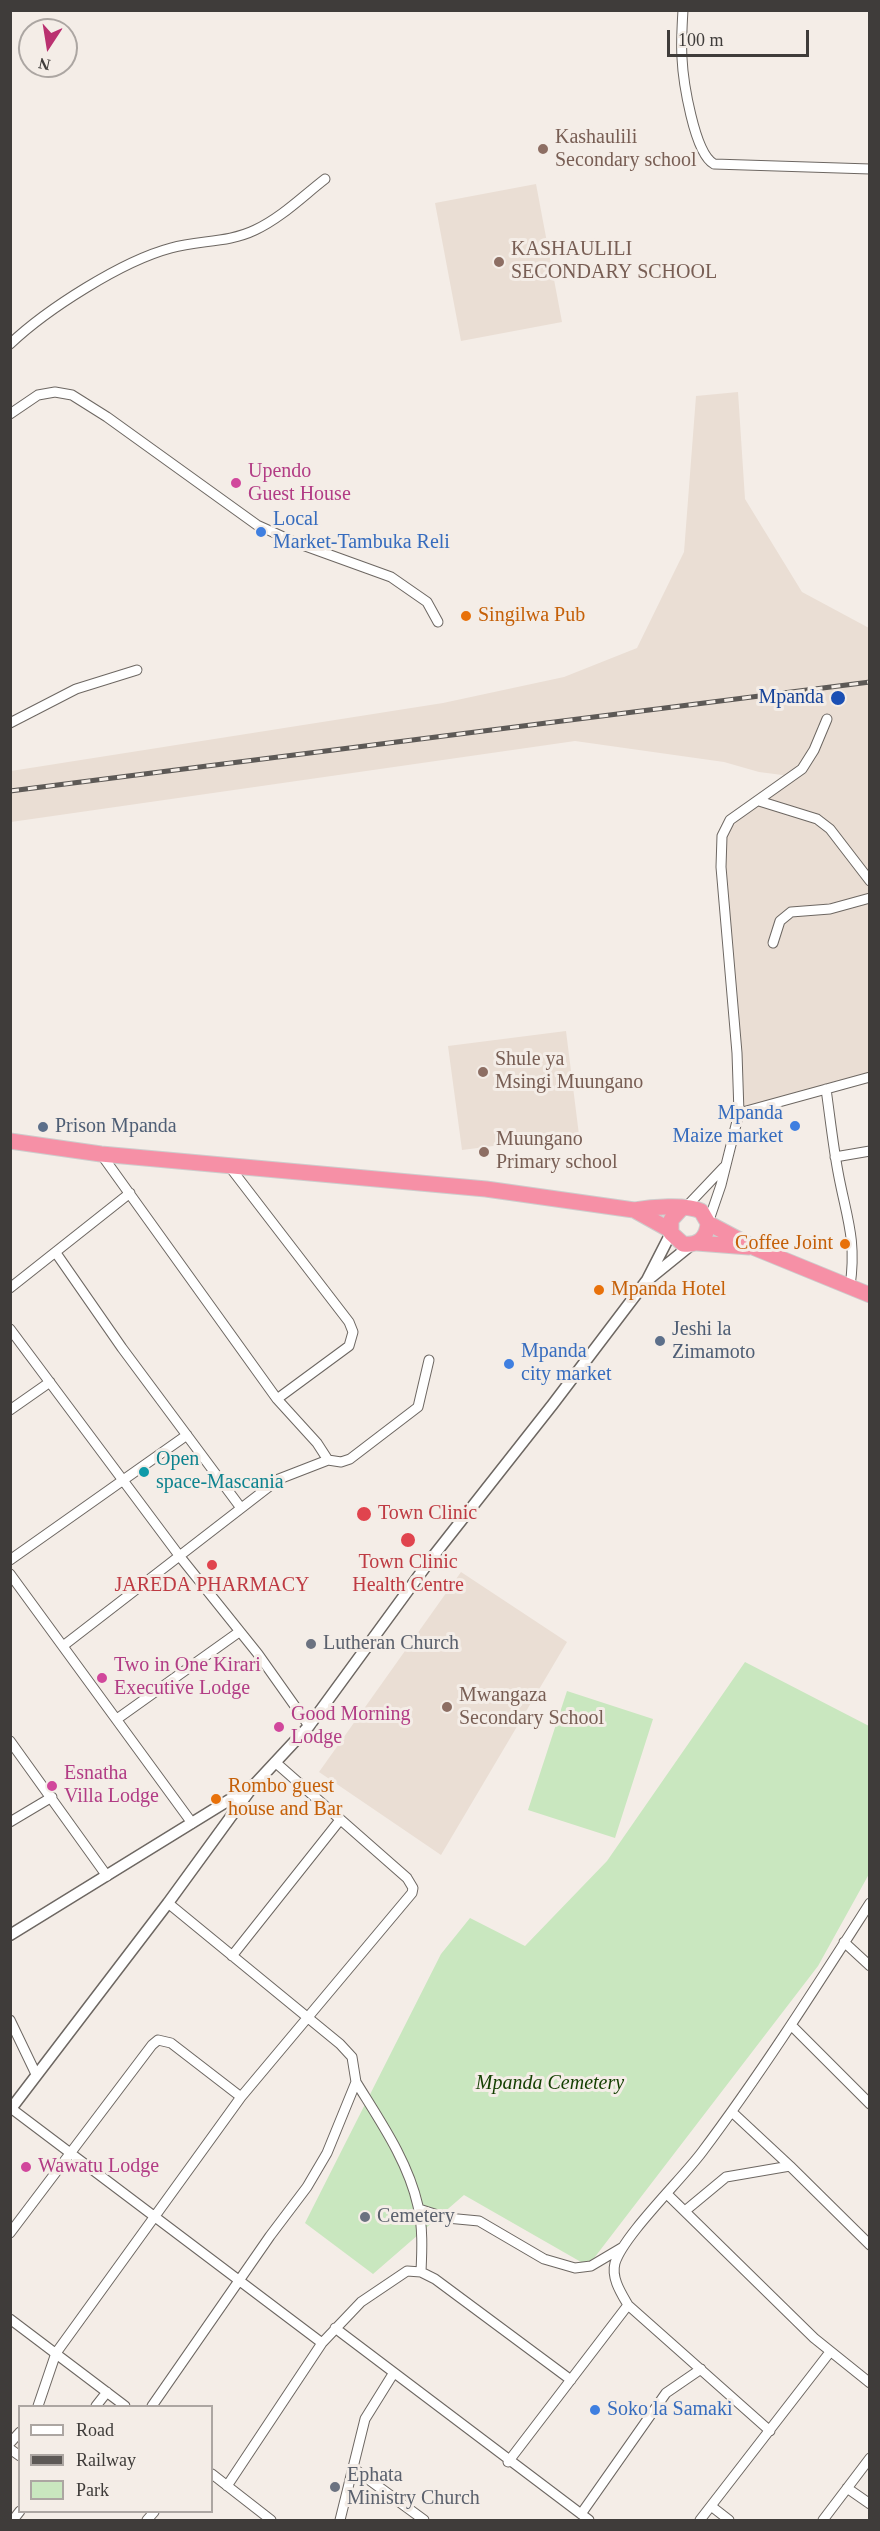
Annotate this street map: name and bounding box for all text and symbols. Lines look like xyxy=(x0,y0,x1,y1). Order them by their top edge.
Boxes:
north arrow xyxy=(18,18,78,78)
scale bar xyxy=(670,18,812,56)
text: 100 m xyxy=(678,30,724,50)
text: N xyxy=(37,55,52,74)
place label: Kashaulili Secondary school xyxy=(555,126,697,173)
marker: Kashaulili Secondary school xyxy=(536,142,550,156)
place label: KASHAULILI SECONDARY SCHOOL xyxy=(511,238,717,285)
marker: KASHAULILI SECONDARY SCHOOL xyxy=(492,255,506,269)
place label: Upendo Guest House xyxy=(248,460,351,507)
marker: Upendo Guest House xyxy=(229,476,243,490)
place label: Local Market-Tambuka Reli xyxy=(273,508,450,555)
marker: Local Market-Tambuka Reli xyxy=(254,525,268,539)
place label: Singilwa Pub xyxy=(478,604,585,628)
marker: Singilwa Pub xyxy=(459,609,473,623)
place label: Mpanda xyxy=(758,686,824,710)
marker: Mpanda xyxy=(829,689,847,707)
place label: Shule ya Msingi Muungano xyxy=(495,1048,643,1095)
marker: Shule ya Msingi Muungano xyxy=(476,1065,490,1079)
place label: Mpanda Maize market xyxy=(673,1102,783,1149)
place label: Prison Mpanda xyxy=(55,1115,177,1139)
marker: Mpanda Maize market xyxy=(788,1119,802,1133)
marker: Prison Mpanda xyxy=(36,1120,50,1134)
place label: Muungano Primary school xyxy=(496,1128,618,1175)
marker: Muungano Primary school xyxy=(477,1145,491,1159)
place label: Coffee Joint xyxy=(735,1232,833,1256)
marker: Coffee Joint xyxy=(838,1237,852,1251)
place label: Mpanda Hotel xyxy=(611,1278,726,1302)
marker: Mpanda Hotel xyxy=(592,1283,606,1297)
place label: Jeshi la Zimamoto xyxy=(672,1318,755,1365)
marker: Jeshi la Zimamoto xyxy=(653,1334,667,1348)
place label: Mpanda city market xyxy=(521,1340,612,1387)
marker: Mpanda city market xyxy=(502,1357,516,1371)
place label: Open space-Mascania xyxy=(156,1448,284,1495)
marker: Open space-Mascania xyxy=(137,1465,151,1479)
place label: Town Clinic xyxy=(378,1502,477,1526)
marker: Town Clinic xyxy=(355,1505,373,1523)
marker: Town Clinic Health Centre xyxy=(399,1531,417,1549)
place label: Town Clinic Health Centre xyxy=(352,1551,464,1598)
marker: JAREDA PHARMACY xyxy=(205,1558,219,1572)
place label: JAREDA PHARMACY xyxy=(114,1574,310,1598)
place label: Lutheran Church xyxy=(323,1632,459,1656)
marker: Lutheran Church xyxy=(304,1637,318,1651)
place label: Two in One Kirari Executive Lodge xyxy=(114,1654,261,1701)
marker: Two in One Kirari Executive Lodge xyxy=(95,1671,109,1685)
place label: Mwangaza Secondary School xyxy=(459,1684,604,1731)
marker: Mwangaza Secondary School xyxy=(440,1700,454,1714)
place label: Good Morning Lodge xyxy=(291,1703,410,1750)
marker: Good Morning Lodge xyxy=(272,1720,286,1734)
place label: Esnatha Villa Lodge xyxy=(64,1762,159,1809)
place label: Rombo guest house and Bar xyxy=(228,1775,342,1822)
marker: Esnatha Villa Lodge xyxy=(45,1779,59,1793)
marker: Rombo guest house and Bar xyxy=(209,1792,223,1806)
park label: Mpanda Cemetery xyxy=(476,2072,624,2096)
place label: Wawatu Lodge xyxy=(38,2155,159,2179)
marker: Wawatu Lodge xyxy=(19,2160,33,2174)
place label: Cemetery xyxy=(377,2205,455,2229)
marker: Cemetery xyxy=(358,2210,372,2224)
place label: Soko la Samaki xyxy=(607,2398,733,2422)
marker: Soko la Samaki xyxy=(588,2403,602,2417)
legend xyxy=(18,2405,213,2513)
text: Road xyxy=(76,2420,114,2440)
text: Railway xyxy=(76,2450,136,2470)
place label: Ephata Ministry Church xyxy=(347,2464,480,2511)
text: Park xyxy=(76,2480,109,2500)
marker: Ephata Ministry Church xyxy=(328,2480,342,2494)

